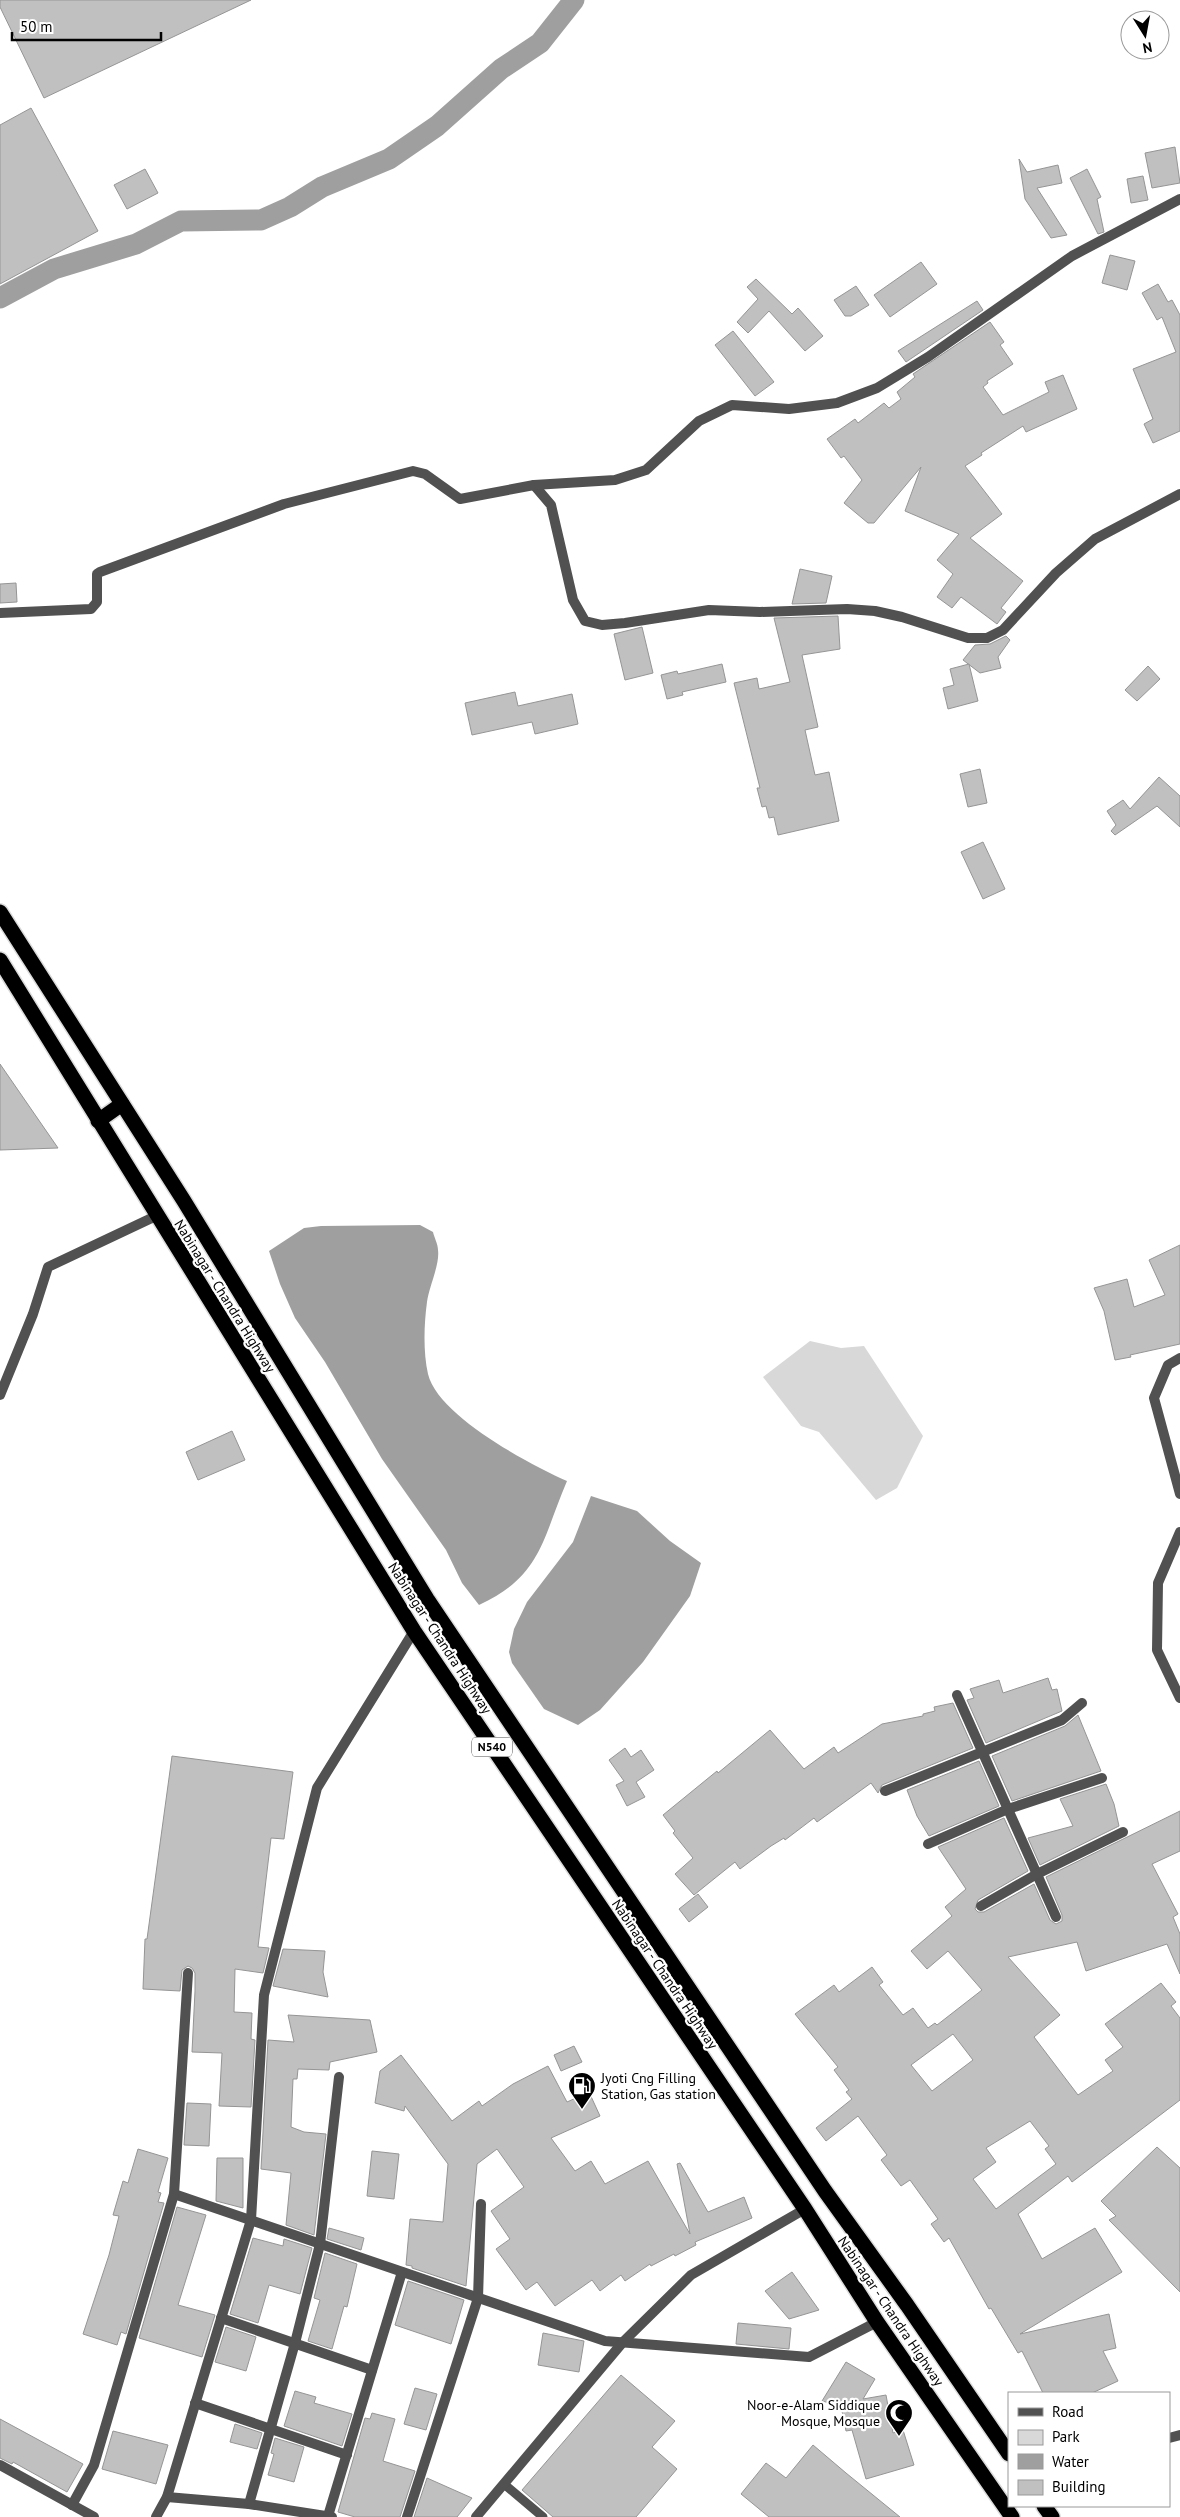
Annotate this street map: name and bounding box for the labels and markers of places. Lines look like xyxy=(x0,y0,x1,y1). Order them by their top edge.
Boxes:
place label: Jyoti Cng Filling Station, Gas station xyxy=(600,2069,716,2103)
fuel station icon: Jyoti Cng Filling Station, Gas station xyxy=(567,2071,597,2110)
place label: Noor-e-Alam Siddique Mosque, Mosque xyxy=(747,2396,880,2430)
mosque icon: Noor-e-Alam Siddique Mosque, Mosque xyxy=(884,2398,914,2437)

